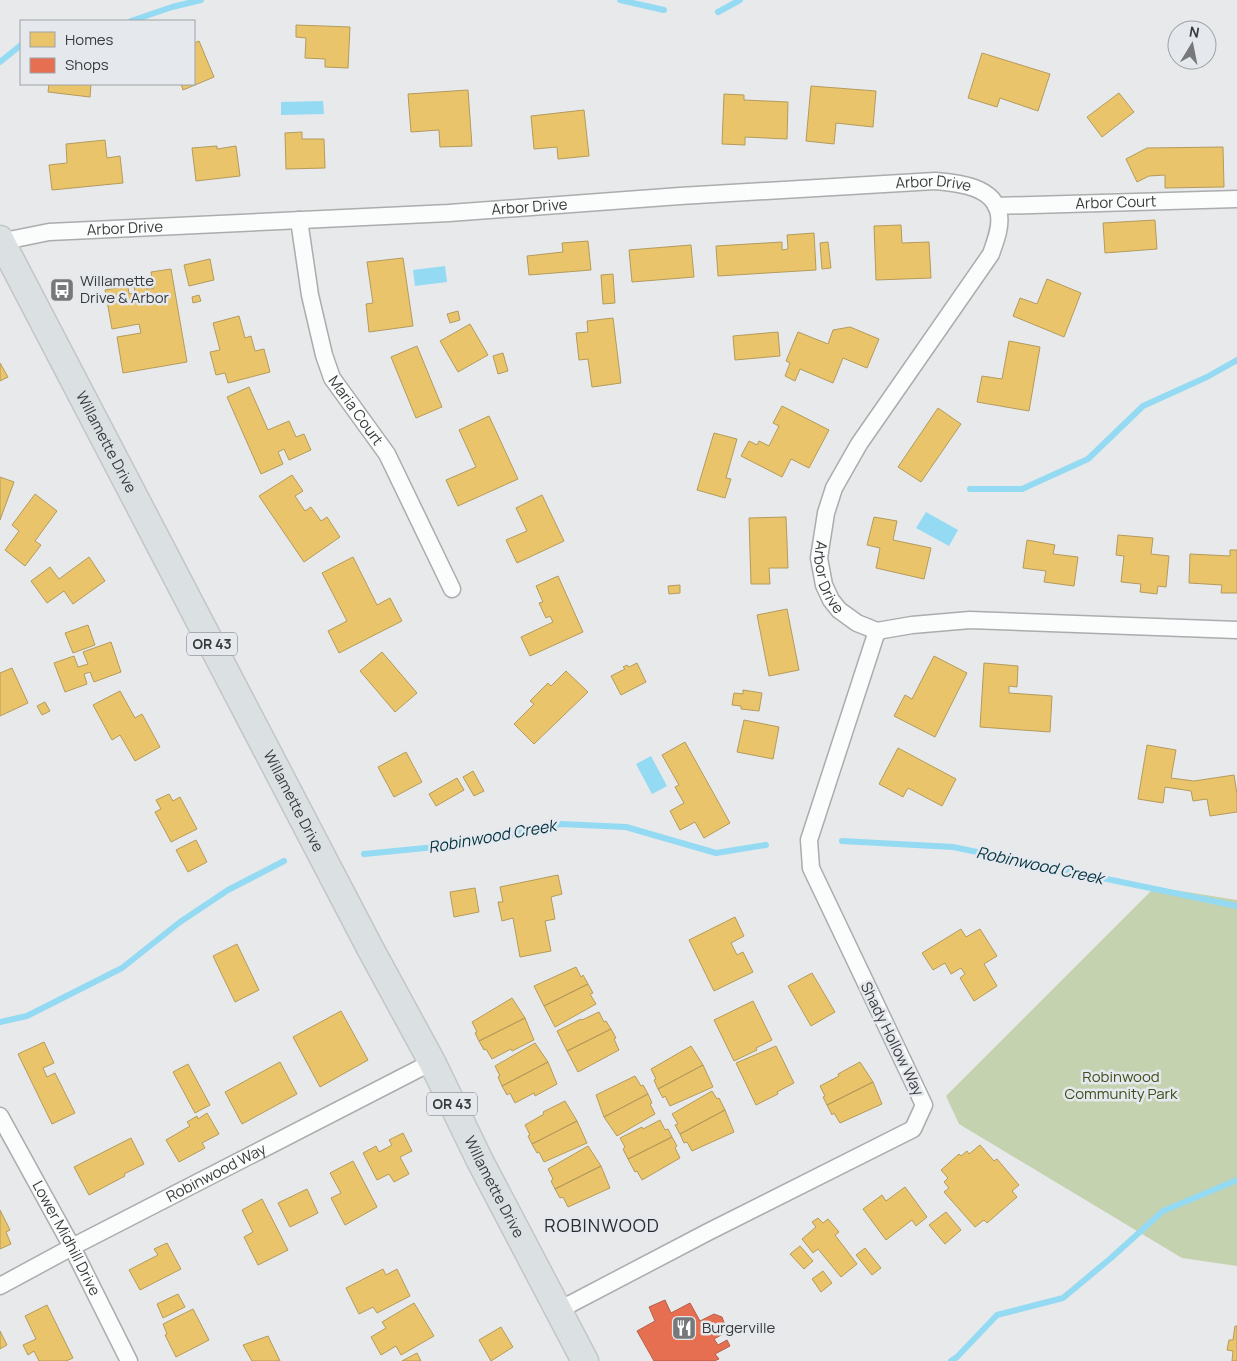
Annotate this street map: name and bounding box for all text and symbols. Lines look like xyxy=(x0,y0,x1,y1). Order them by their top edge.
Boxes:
legend xyxy=(20,20,195,85)
north arrow xyxy=(1167,20,1217,70)
text: N xyxy=(1188,21,1201,42)
text: Homes xyxy=(65,29,114,50)
text: Shops xyxy=(65,54,109,75)
street label: Arbor Drive xyxy=(895,170,974,196)
street label: Arbor Court xyxy=(1075,190,1157,214)
street label: Arbor Drive xyxy=(490,193,568,220)
street label: Arbor Drive xyxy=(86,216,164,240)
place label: Willamette Drive & Arbor xyxy=(80,270,170,308)
bus stop icon: Willamette Drive & Arbor xyxy=(49,277,75,303)
street label: Maria Court xyxy=(324,371,388,449)
street label: Willamette Drive xyxy=(71,387,142,497)
street label: Arbor Drive xyxy=(809,539,849,618)
road number: OR 43 xyxy=(187,633,237,656)
street label: Willamette Drive xyxy=(259,746,329,856)
water label: Robinwood Creek xyxy=(426,814,560,858)
water label: Robinwood Creek xyxy=(974,841,1108,890)
street label: Shady Hollow Way xyxy=(856,978,929,1099)
park label: Robinwood Community Park xyxy=(1065,1066,1178,1104)
road number: OR 43 xyxy=(427,1092,477,1116)
street label: Willamette Drive xyxy=(459,1132,530,1242)
street label: Robinwood Way xyxy=(162,1138,270,1207)
street label: Lower Midhill Drive xyxy=(28,1177,106,1299)
district label: ROBINWOOD xyxy=(544,1213,660,1237)
restaurant icon: Burgerville xyxy=(671,1315,697,1341)
place label: Burgerville xyxy=(702,1317,775,1338)

